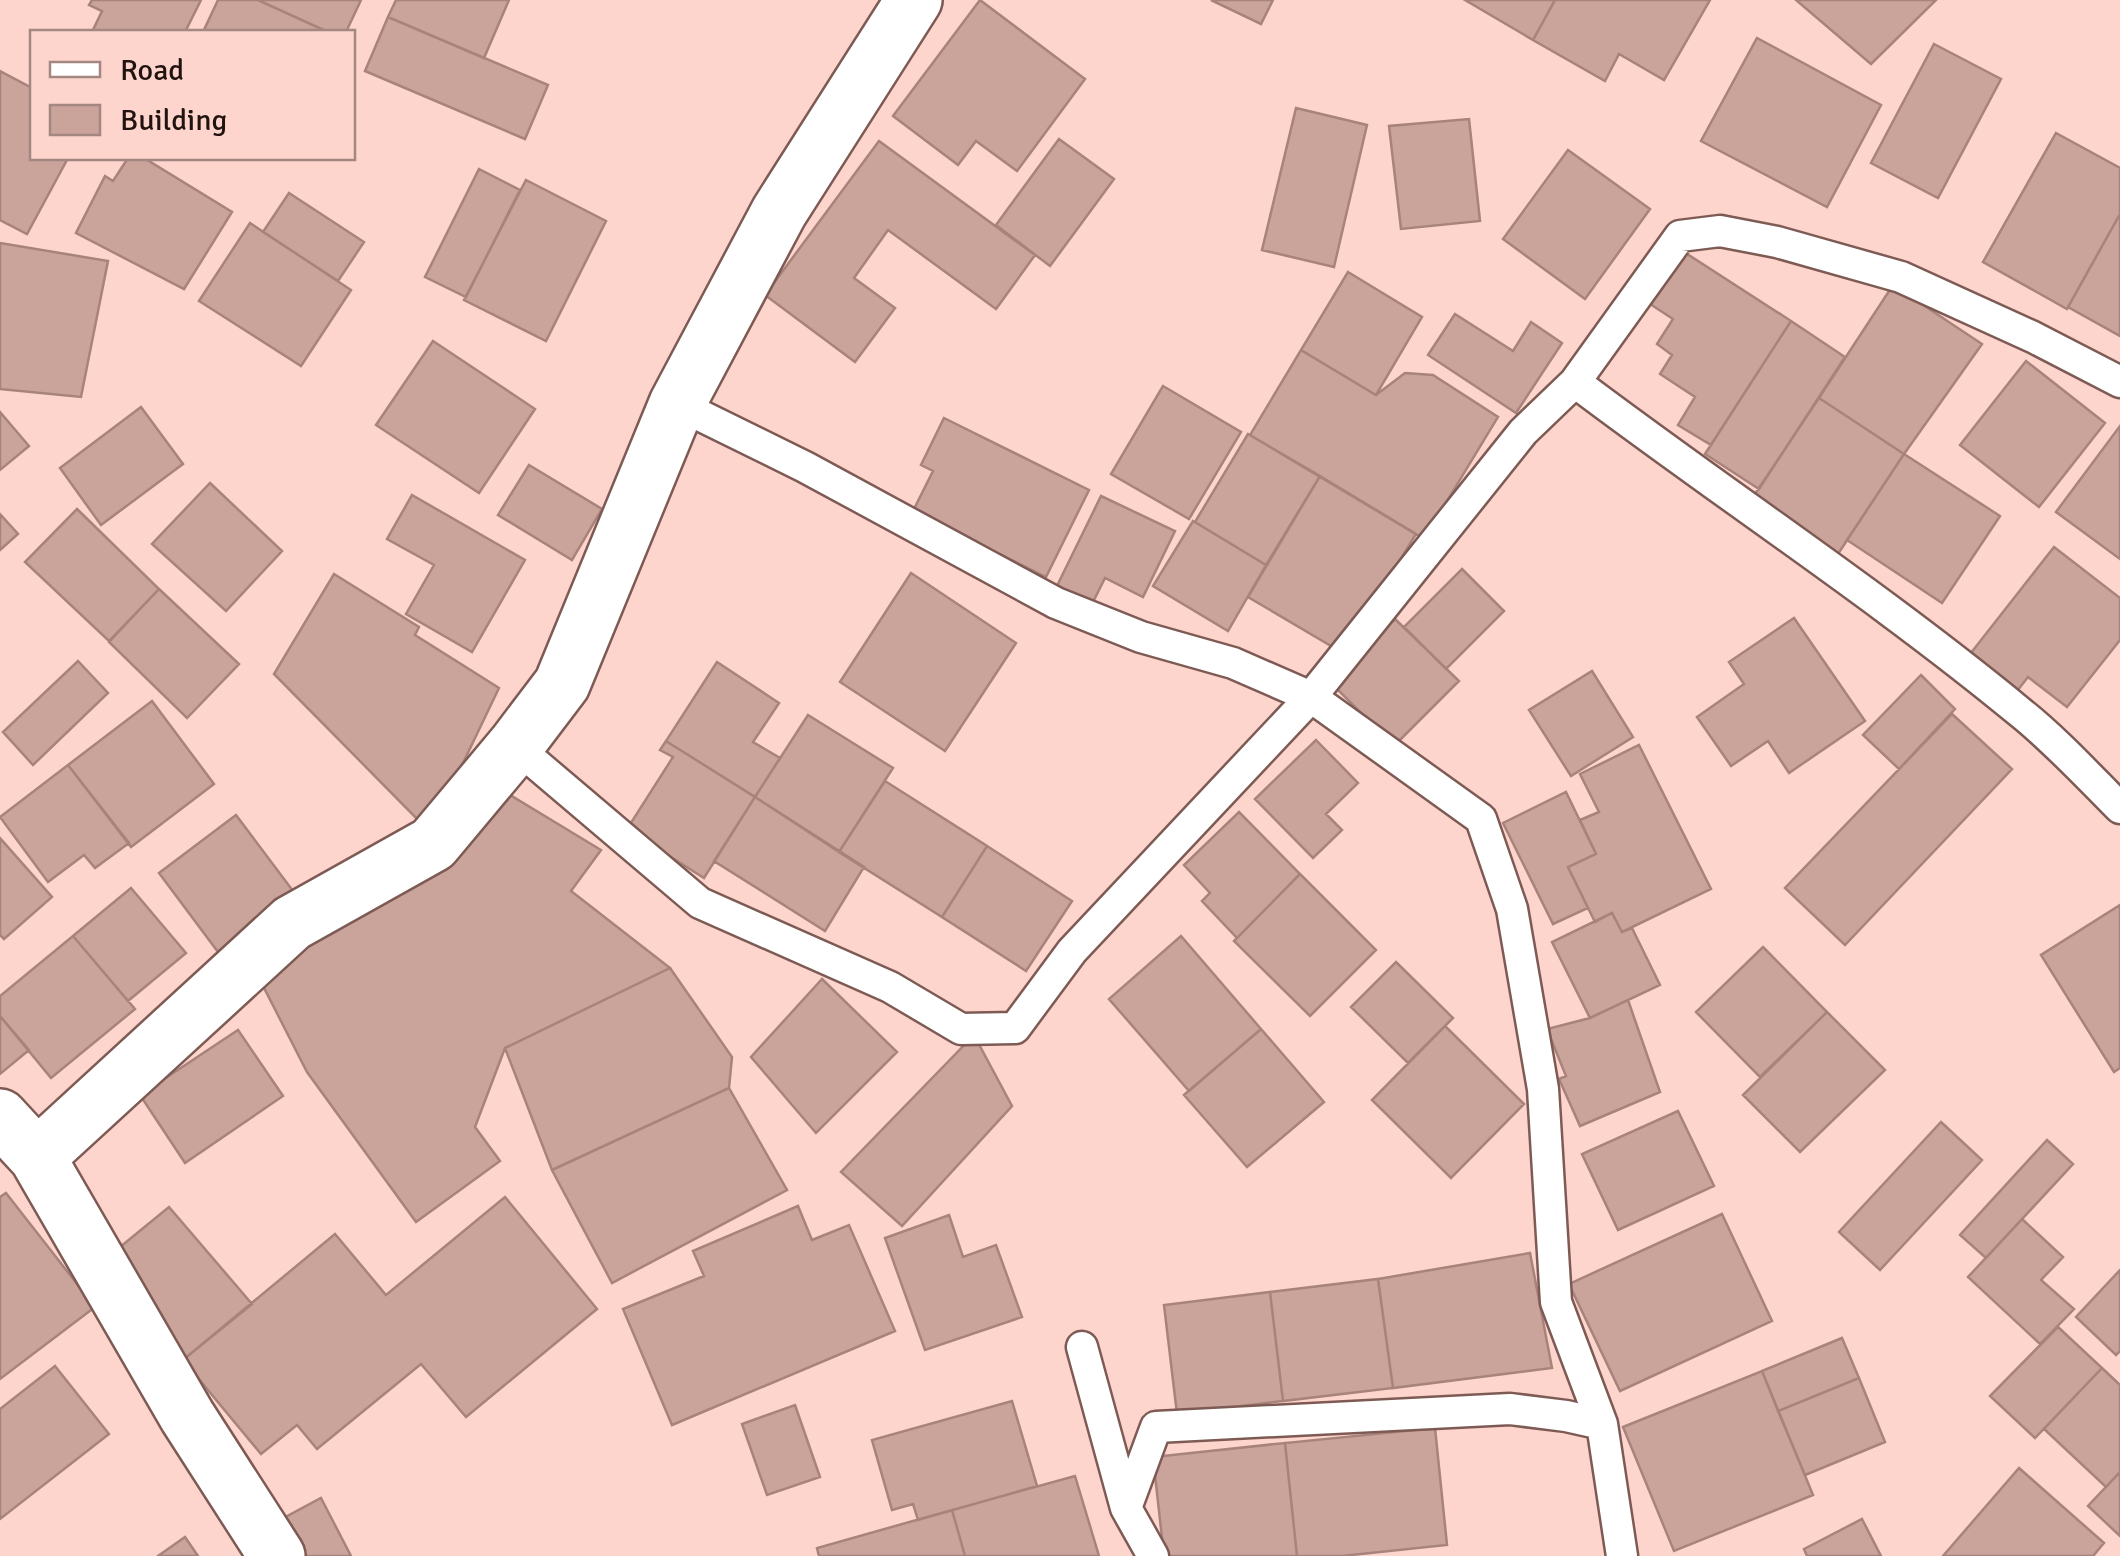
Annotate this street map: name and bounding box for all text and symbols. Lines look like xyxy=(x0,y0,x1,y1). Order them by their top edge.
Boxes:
legend xyxy=(30,30,355,160)
text: Road xyxy=(120,52,184,89)
text: Building xyxy=(120,102,227,139)

